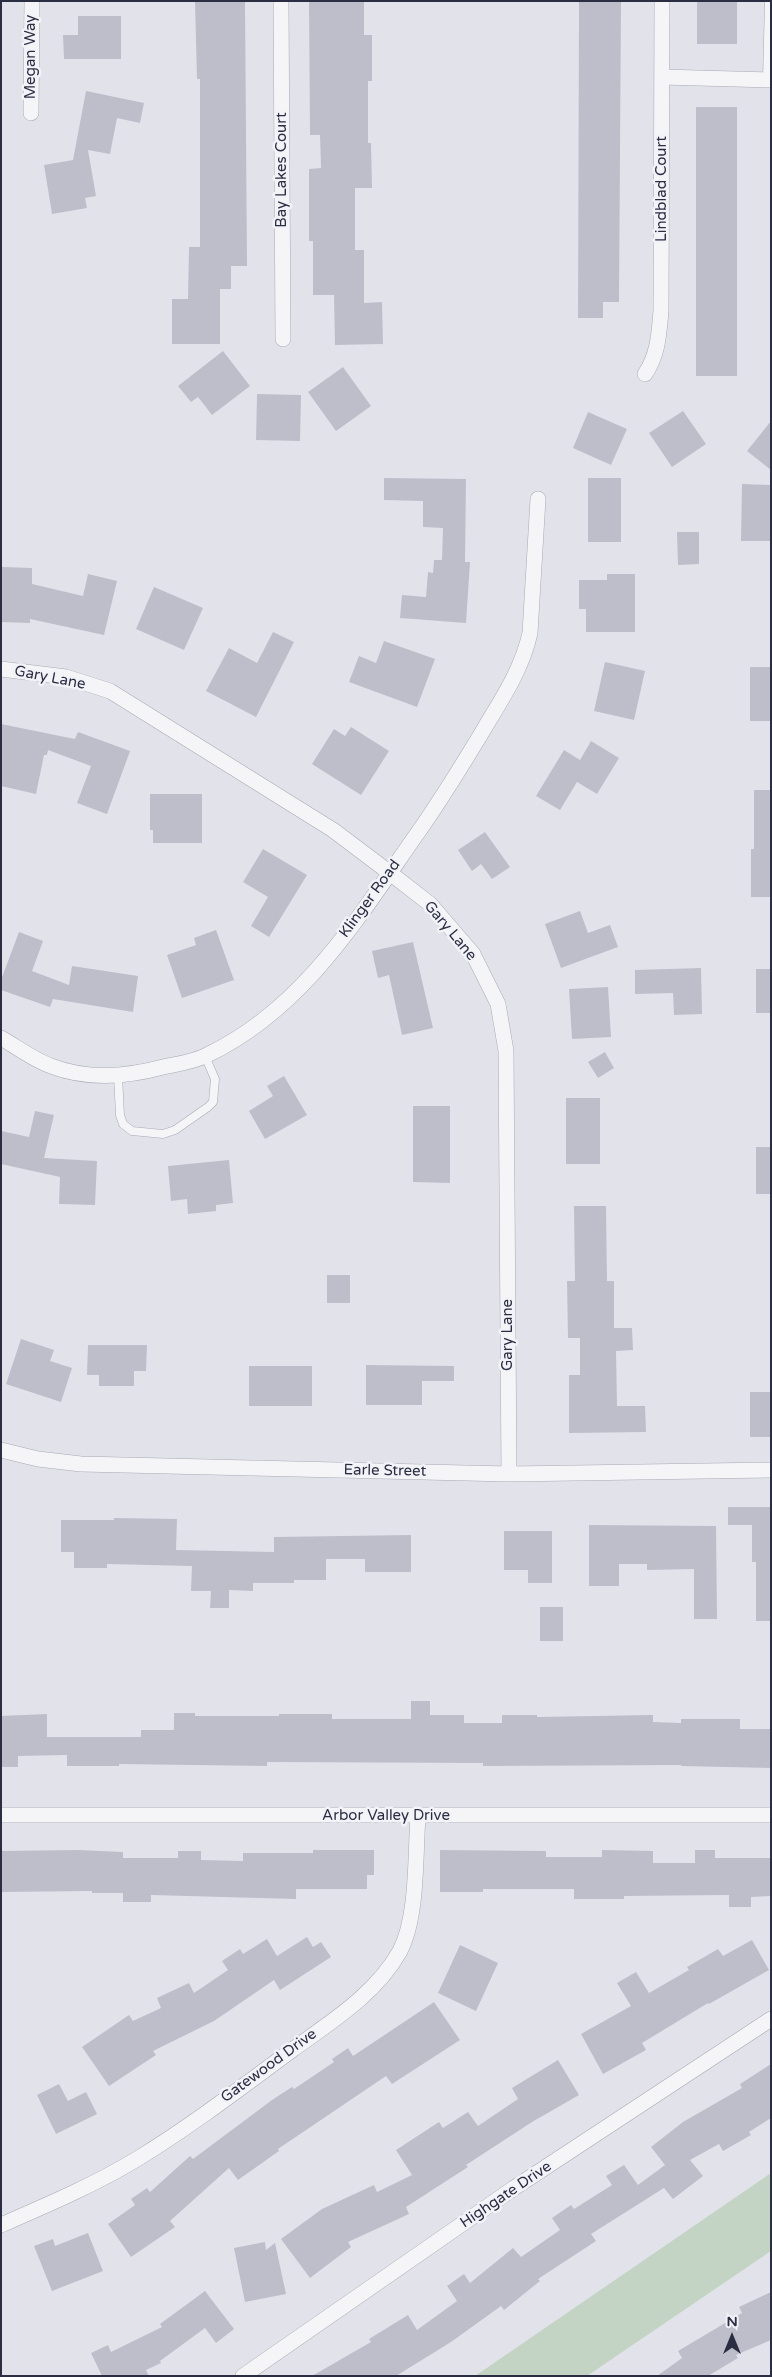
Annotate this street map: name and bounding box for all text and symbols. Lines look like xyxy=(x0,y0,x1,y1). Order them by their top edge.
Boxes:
street label: Megan Way xyxy=(22,15,40,99)
street label: Bay Lakes Court xyxy=(273,112,291,228)
street label: Lindblad Court xyxy=(653,136,671,242)
street label: Gary Lane xyxy=(13,662,87,694)
street label: Klinger Road xyxy=(336,857,404,941)
street label: Gary Lane xyxy=(420,898,480,964)
street label: Gary Lane xyxy=(499,1299,517,1371)
street label: Earle Street xyxy=(344,1461,426,1481)
street label: Arbor Valley Drive xyxy=(322,1807,450,1825)
street label: Gatewood Drive xyxy=(218,2025,320,2107)
street label: Highgate Drive xyxy=(457,2158,555,2232)
north arrow xyxy=(707,2312,757,2362)
text: N xyxy=(726,2313,738,2330)

